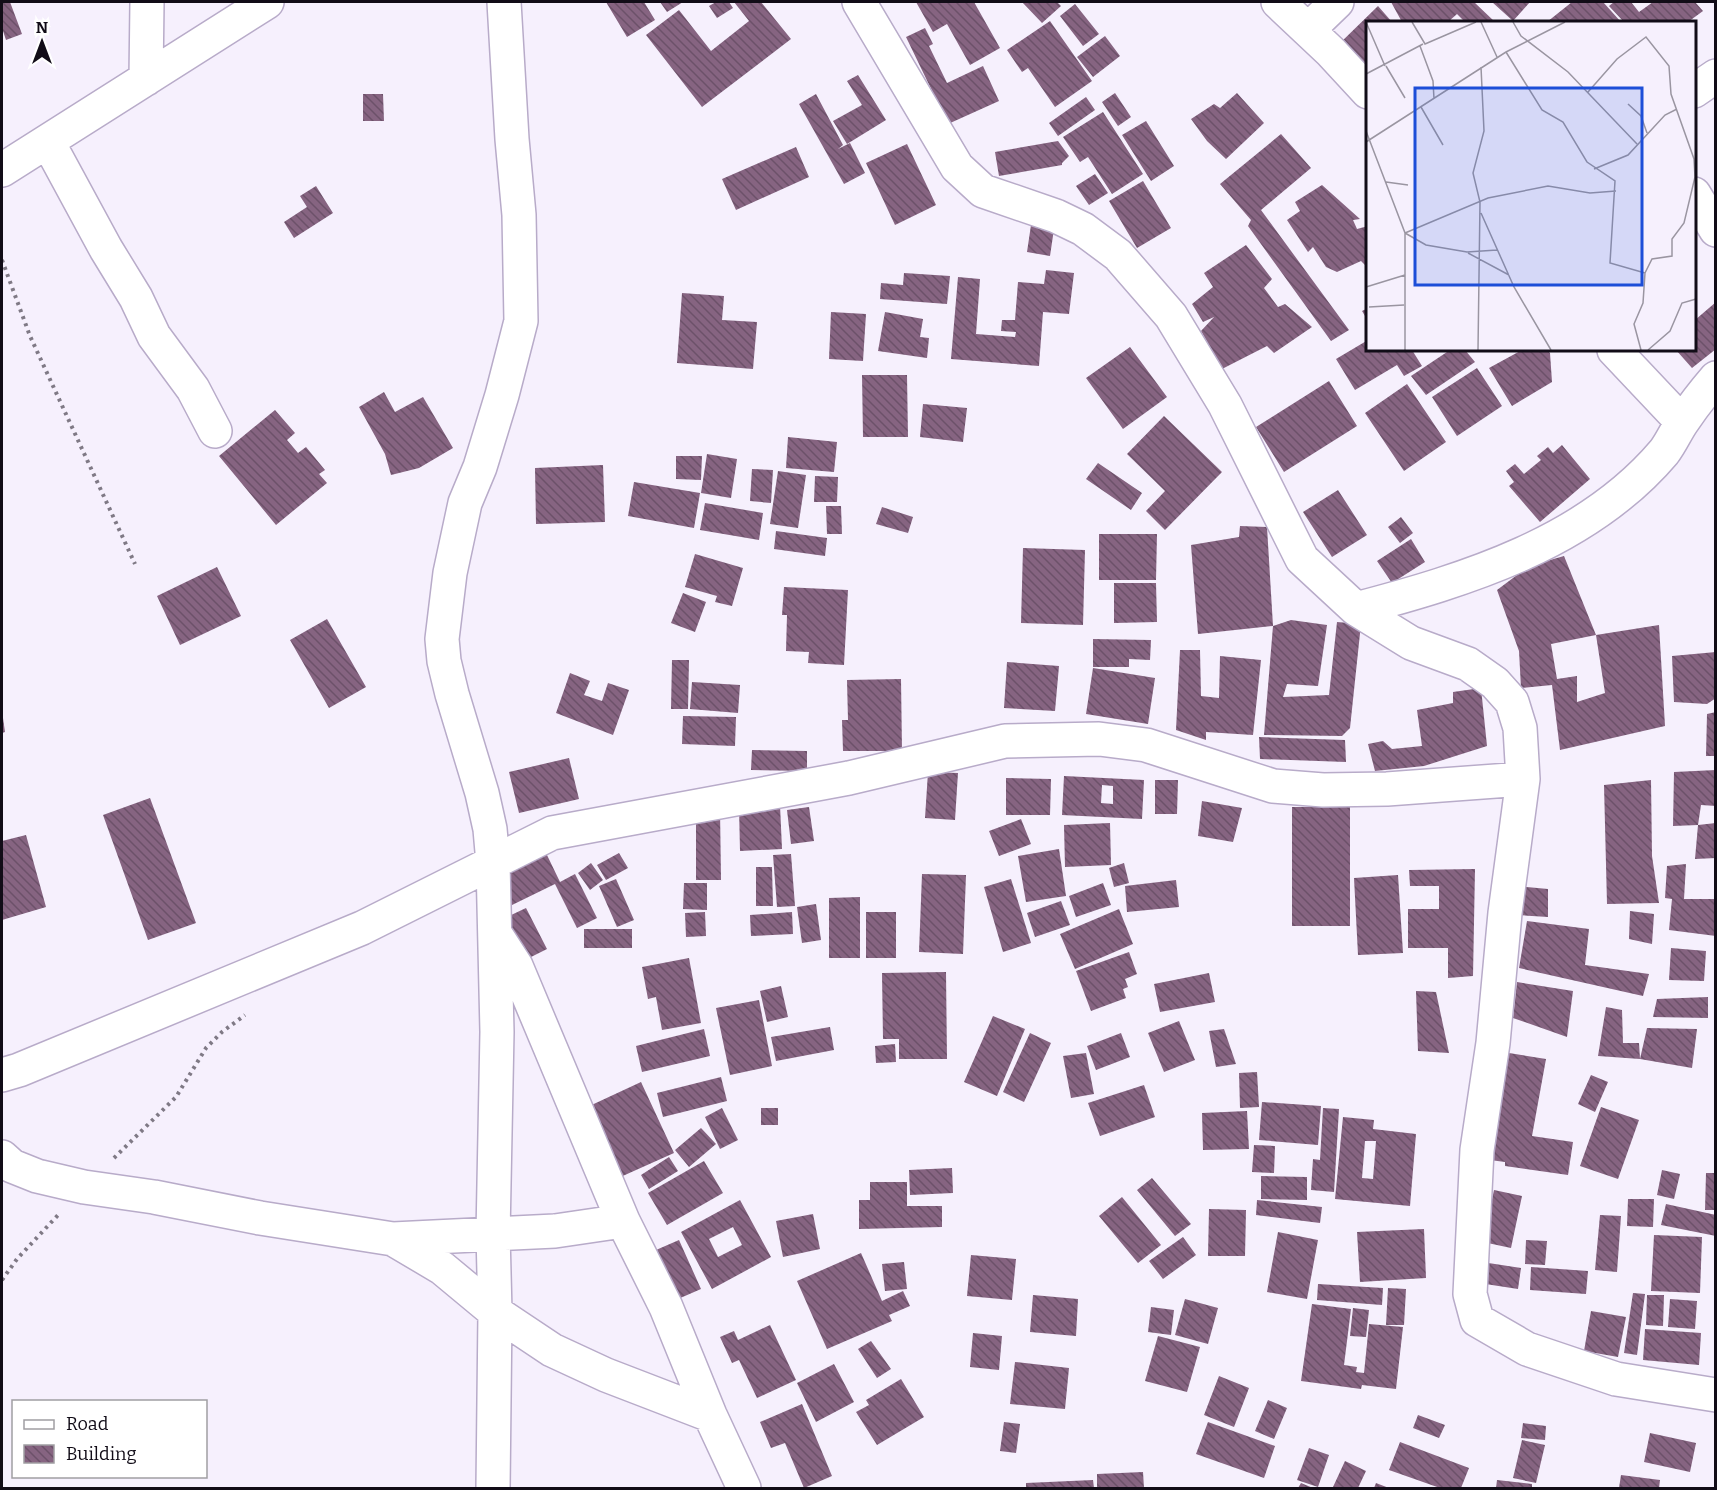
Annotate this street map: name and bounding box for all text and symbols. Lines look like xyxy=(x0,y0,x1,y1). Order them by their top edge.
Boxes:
north arrow xyxy=(12,12,72,72)
text: N xyxy=(36,18,48,37)
inset map xyxy=(1366,21,1696,351)
legend xyxy=(12,1400,207,1478)
text: Road xyxy=(66,1413,109,1435)
text: Building xyxy=(66,1443,137,1465)

